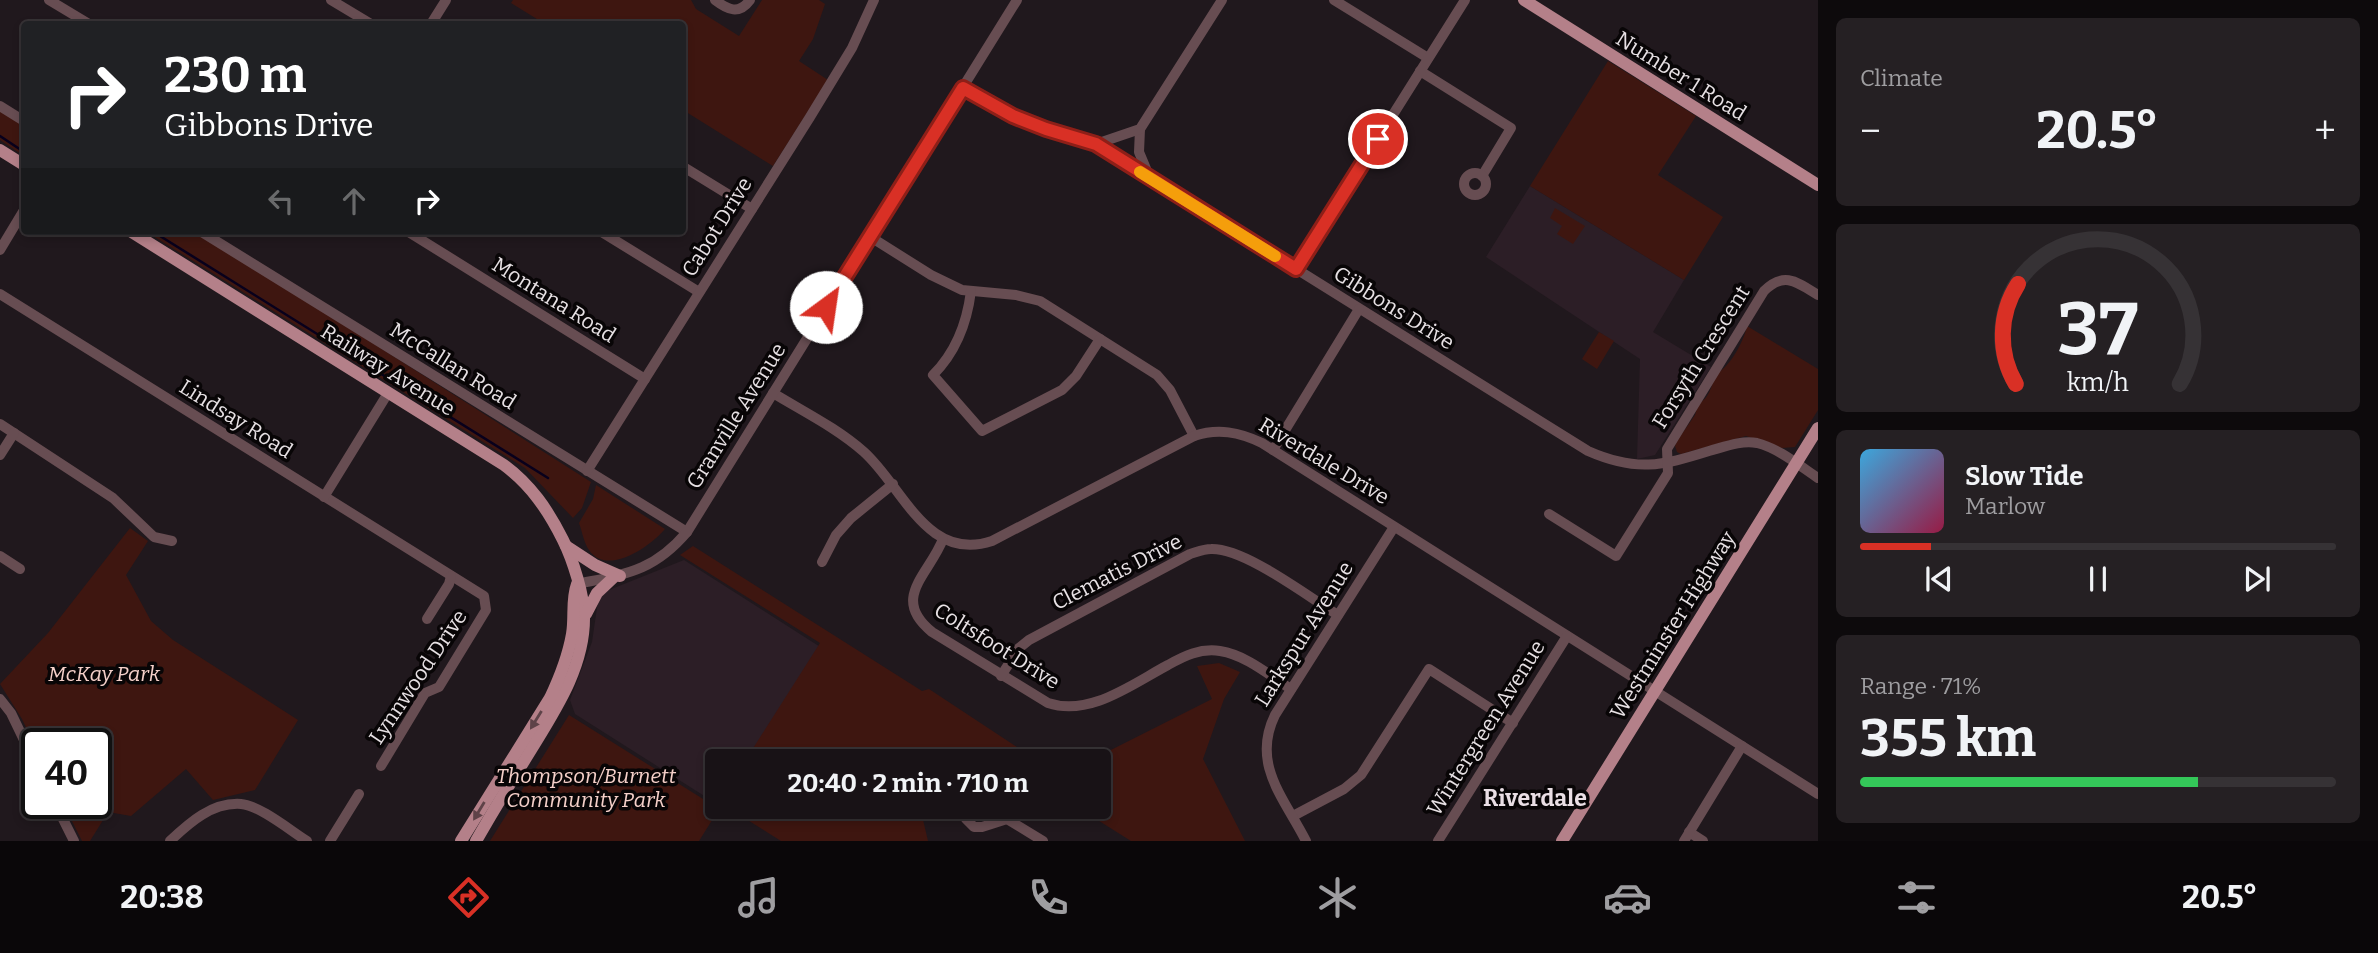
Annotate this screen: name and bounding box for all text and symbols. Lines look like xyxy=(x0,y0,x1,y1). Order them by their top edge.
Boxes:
street label: Number 1 Road xyxy=(1611,26,1751,126)
text: 230 m xyxy=(164,46,307,105)
icon: right xyxy=(49,49,140,140)
text: Climate xyxy=(1860,64,1943,92)
text: 20.5° xyxy=(2036,99,2159,162)
text: Gibbons Drive xyxy=(164,106,373,144)
text: − xyxy=(1860,108,1881,154)
text: + xyxy=(2314,108,2336,154)
pin xyxy=(1348,109,1408,169)
icon: arrive xyxy=(1359,120,1397,158)
street label: Cabot Drive xyxy=(676,172,758,282)
icon: left xyxy=(262,182,300,220)
icon: ahead xyxy=(335,182,373,220)
icon: right xyxy=(408,182,446,220)
street label: Montana Road xyxy=(487,252,621,348)
street label: Gibbons Drive xyxy=(1329,261,1459,355)
position arrow xyxy=(789,270,863,344)
street label: Forsyth Crescent xyxy=(1647,280,1756,433)
text: 37 xyxy=(2057,286,2139,373)
street label: McCallan Road xyxy=(385,317,521,415)
street label: Railway Avenue xyxy=(316,318,460,422)
street label: Granville Avenue xyxy=(681,338,791,494)
text: km/h xyxy=(2067,367,2129,397)
street label: Lindsay Road xyxy=(174,374,298,464)
street label: Riverdale Drive xyxy=(1254,412,1394,510)
text: Slow Tide xyxy=(1965,461,2084,492)
text: Marlow xyxy=(1965,492,2045,520)
street label: Westminster Highway xyxy=(1605,526,1742,724)
street label: Clematis Drive xyxy=(1048,528,1186,616)
street label: Larkspur Avenue xyxy=(1249,557,1359,711)
icon: previous xyxy=(1920,560,1958,598)
icon: pause xyxy=(2079,560,2117,598)
icon: next xyxy=(2238,560,2276,598)
street label: Coltsfoot Drive xyxy=(929,597,1065,695)
street label: Lynnwood Drive xyxy=(363,605,473,749)
street label: Wintergreen Avenue xyxy=(1421,635,1551,821)
park label: McKay Park xyxy=(48,661,161,687)
text: Range · 71% xyxy=(1860,672,1982,700)
text: 355 km xyxy=(1860,707,2036,770)
one-way arrow xyxy=(529,711,542,730)
speed limit sign: 40 xyxy=(21,728,112,819)
park label: Thompson/Burnett Community Park xyxy=(496,763,677,813)
text: 20:40 · 2 min · 710 m xyxy=(787,768,1029,799)
district label: Riverdale xyxy=(1483,784,1587,812)
one-way arrow xyxy=(473,802,486,821)
icon: directions xyxy=(444,873,493,922)
icon: music xyxy=(734,873,783,922)
icon: phone xyxy=(1024,873,1073,922)
icon: climate xyxy=(1313,873,1362,922)
icon: car xyxy=(1603,873,1652,922)
icon: filters xyxy=(1892,873,1941,922)
text: 20:38 xyxy=(120,878,204,916)
text: 20.5° xyxy=(2182,878,2258,916)

